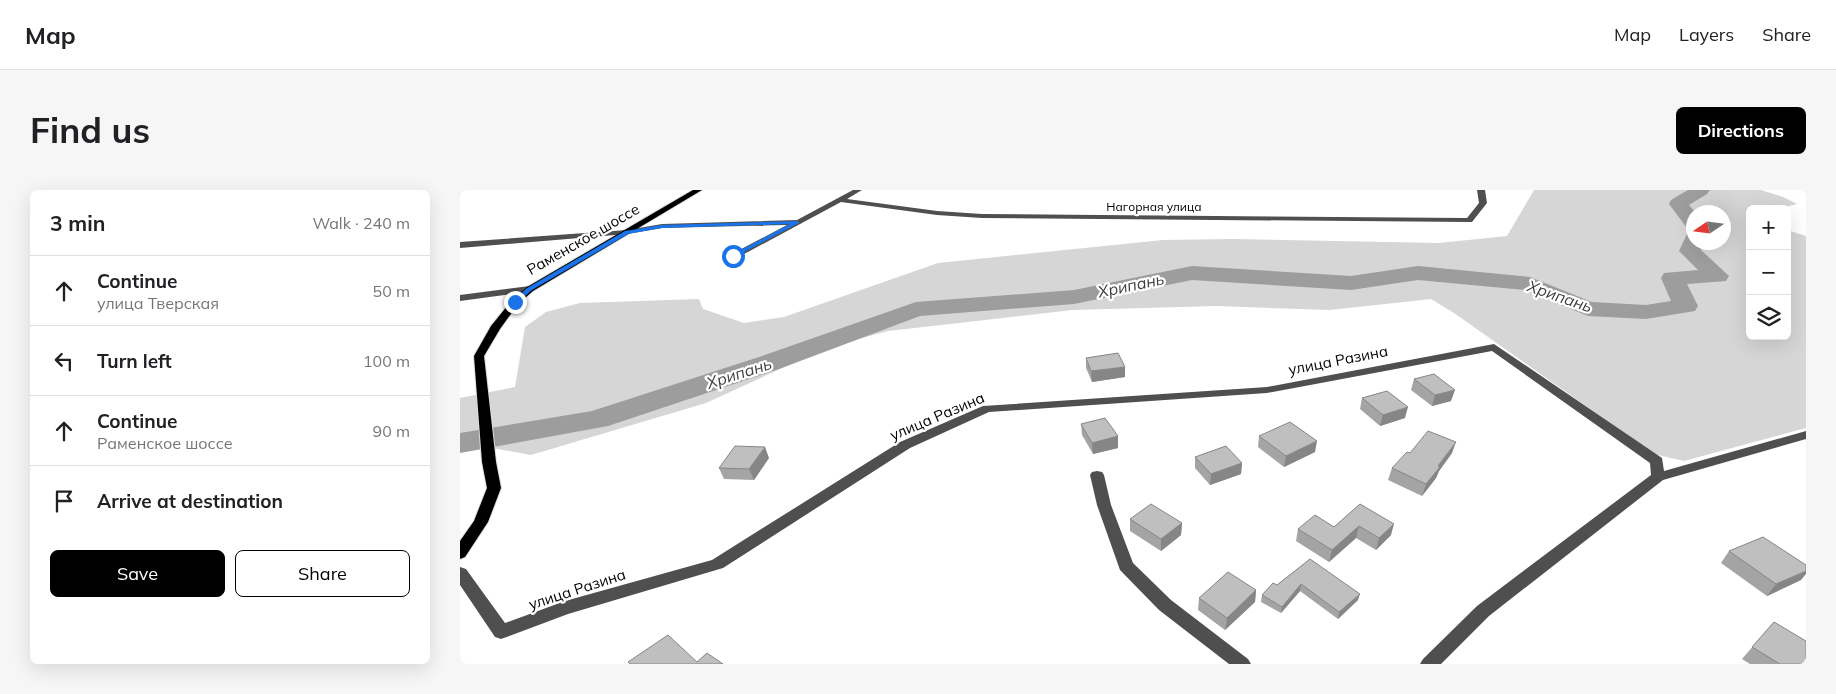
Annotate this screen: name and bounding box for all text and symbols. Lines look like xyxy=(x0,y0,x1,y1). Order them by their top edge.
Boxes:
text: Map xyxy=(25,20,76,50)
text: Map xyxy=(1614,23,1651,46)
text: Layers xyxy=(1679,23,1734,46)
text: Share xyxy=(1762,23,1811,46)
button: Directions xyxy=(1676,107,1806,154)
text: Find us xyxy=(30,108,150,152)
street label: Раменское шоссе xyxy=(523,199,643,279)
street label: Нагорная улица xyxy=(1106,199,1202,214)
north arrow xyxy=(1686,205,1731,250)
map controls xyxy=(1746,205,1791,340)
button: + xyxy=(1746,205,1791,250)
text: 3 min xyxy=(50,210,105,236)
text: Walk · 240 m xyxy=(312,213,410,233)
route start xyxy=(722,245,745,268)
button: − xyxy=(1746,250,1791,295)
water label: Хрипань xyxy=(1095,268,1166,302)
text: Continue xyxy=(97,269,177,293)
water label: Хрипань xyxy=(1524,275,1595,316)
icon: ahead xyxy=(50,277,78,305)
text: 50 m xyxy=(373,281,410,301)
route end xyxy=(504,291,527,314)
text: улица Тверская xyxy=(97,293,219,313)
button: layers xyxy=(1746,295,1791,340)
street label: улица Разина xyxy=(1287,341,1389,379)
icon: left xyxy=(50,347,78,375)
text: Turn left xyxy=(97,349,172,373)
text: 100 m xyxy=(363,351,410,371)
water label: Хрипань xyxy=(703,353,774,393)
street label: улица Разина xyxy=(887,388,987,444)
text: Continue xyxy=(97,409,177,433)
icon: ahead xyxy=(50,417,78,445)
text: 90 m xyxy=(373,421,410,441)
text: Раменское шоссе xyxy=(97,433,233,453)
icon: arrive xyxy=(50,487,78,515)
text: Arrive at destination xyxy=(97,489,283,513)
button: Save xyxy=(50,550,225,597)
button: Share xyxy=(235,550,410,597)
street label: улица Разина xyxy=(526,564,628,614)

